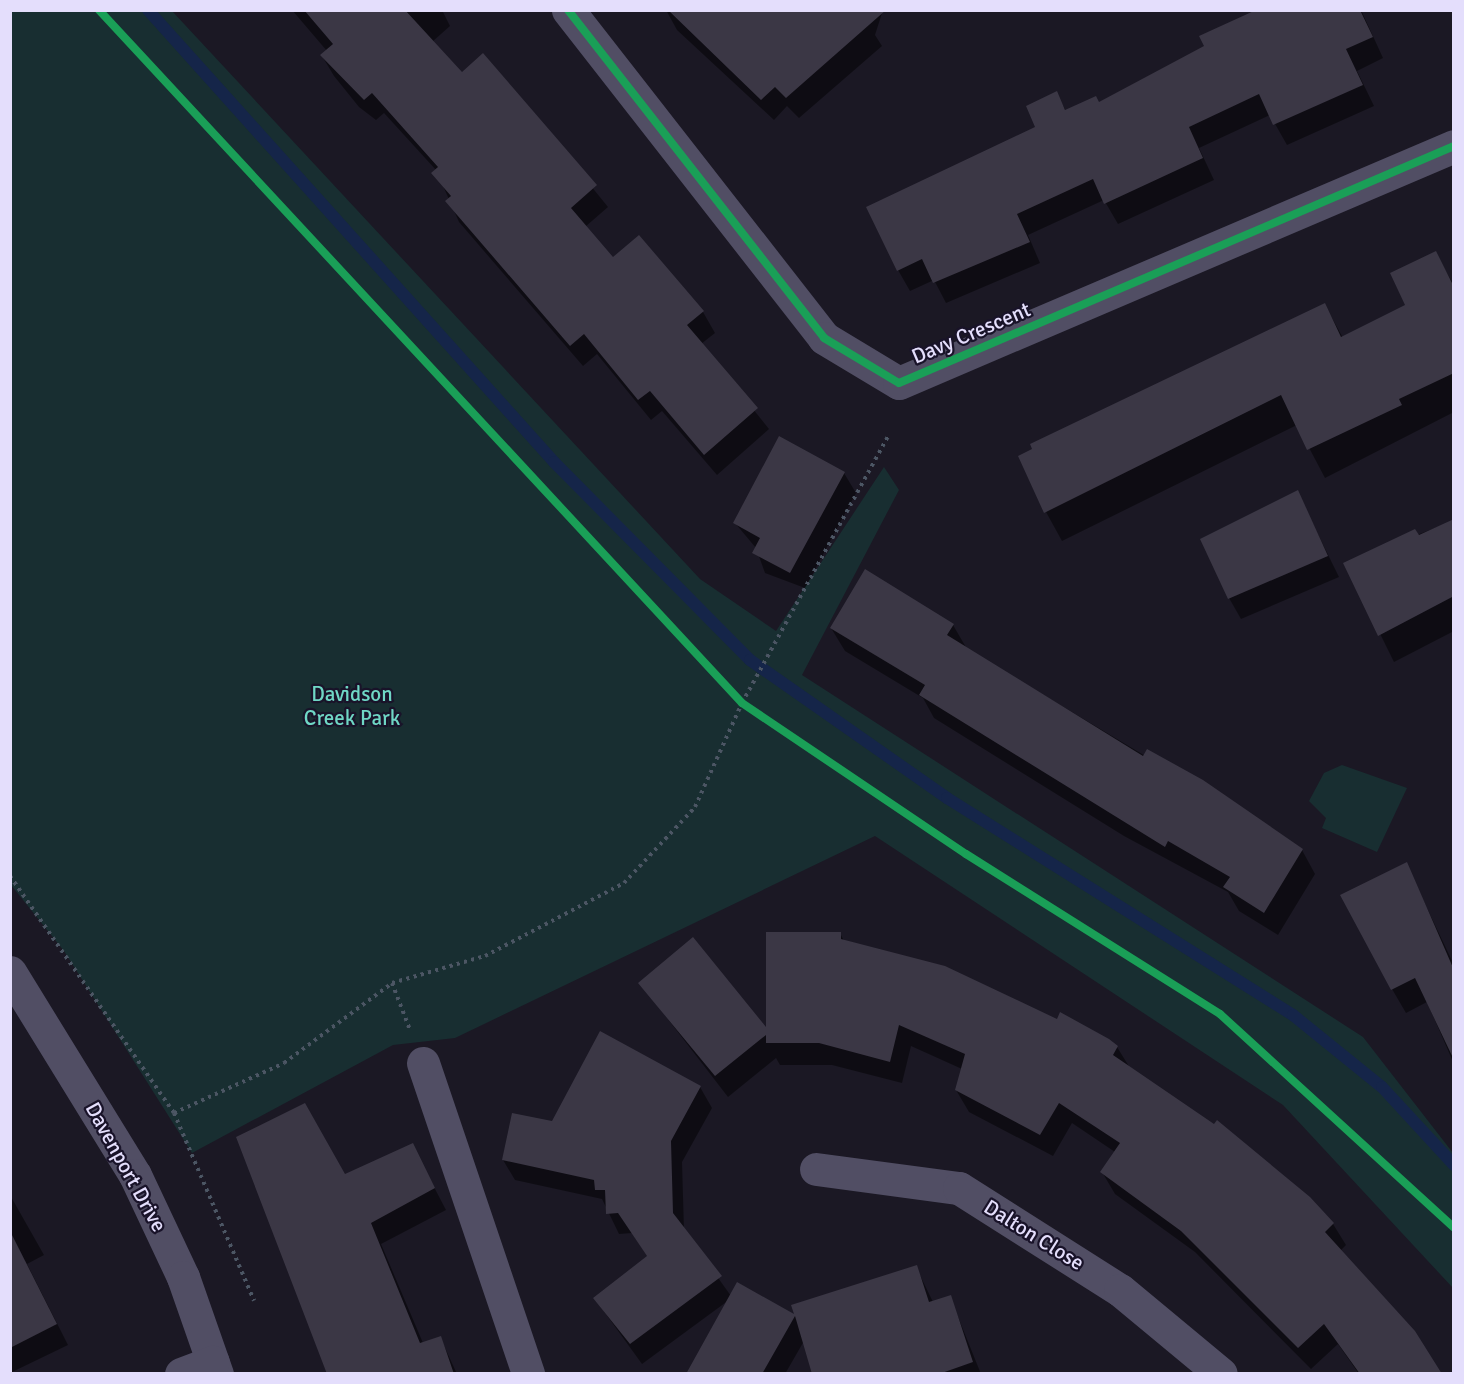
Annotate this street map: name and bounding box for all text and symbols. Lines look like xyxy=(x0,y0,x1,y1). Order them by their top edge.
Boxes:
street label: Davy Crescent xyxy=(908,297,1034,369)
park label: Davidson Creek Park xyxy=(304,681,400,731)
street label: Davenport Drive xyxy=(80,1098,172,1236)
street label: Dalton Close xyxy=(979,1194,1089,1276)

